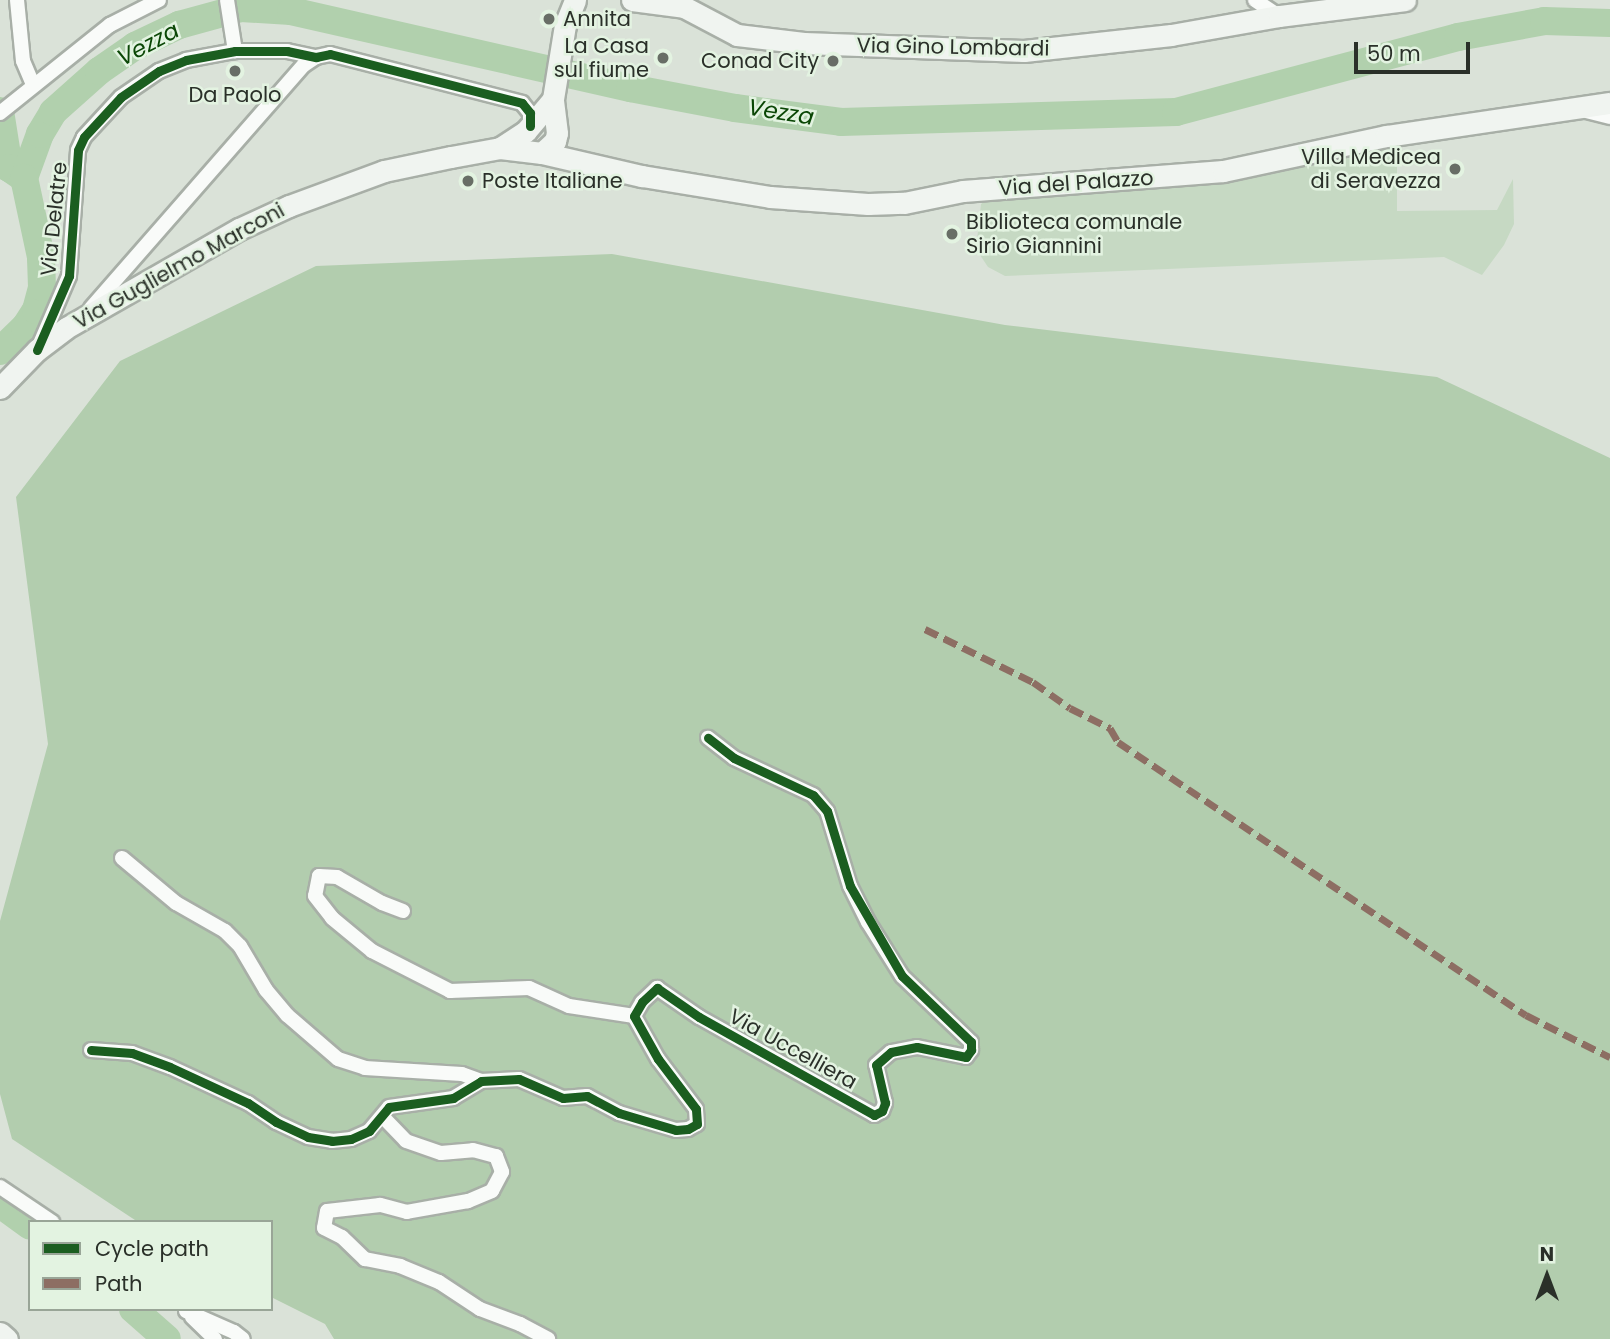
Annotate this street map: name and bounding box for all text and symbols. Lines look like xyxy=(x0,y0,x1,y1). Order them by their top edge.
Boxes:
place label: Annita xyxy=(563,6,631,32)
marker: Annita xyxy=(541,11,557,27)
water label: Vezza xyxy=(112,16,184,72)
scale bar xyxy=(1358,28,1474,72)
place label: La Casa sul fiume xyxy=(554,33,649,83)
street label: Via Gino Lombardi xyxy=(856,33,1050,61)
text: 50 m xyxy=(1367,39,1421,68)
place label: Conad City xyxy=(701,48,819,74)
marker: La Casa sul fiume xyxy=(655,50,671,66)
marker: Conad City xyxy=(825,53,841,69)
marker: Da Paolo xyxy=(227,63,243,79)
place label: Da Paolo xyxy=(188,82,282,108)
water label: Vezza xyxy=(746,93,816,131)
place label: Villa Medicea di Seravezza xyxy=(1301,144,1441,194)
street label: Via Delatre xyxy=(35,161,73,277)
marker: Villa Medicea di Seravezza xyxy=(1447,161,1463,177)
street label: Via del Palazzo xyxy=(998,165,1154,201)
place label: Poste Italiane xyxy=(482,168,623,194)
marker: Poste Italiane xyxy=(460,173,476,189)
street label: Via Guglielmo Marconi xyxy=(69,197,289,335)
place label: Biblioteca comunale Sirio Giannini xyxy=(966,209,1182,259)
marker: Biblioteca comunale Sirio Giannini xyxy=(944,226,960,242)
street label: Via Uccelliera xyxy=(725,1003,861,1095)
legend xyxy=(28,1220,273,1311)
text: Cycle path xyxy=(95,1234,209,1263)
north arrow xyxy=(1512,1241,1582,1311)
text: N xyxy=(1540,1241,1554,1268)
text: Path xyxy=(95,1269,142,1298)

